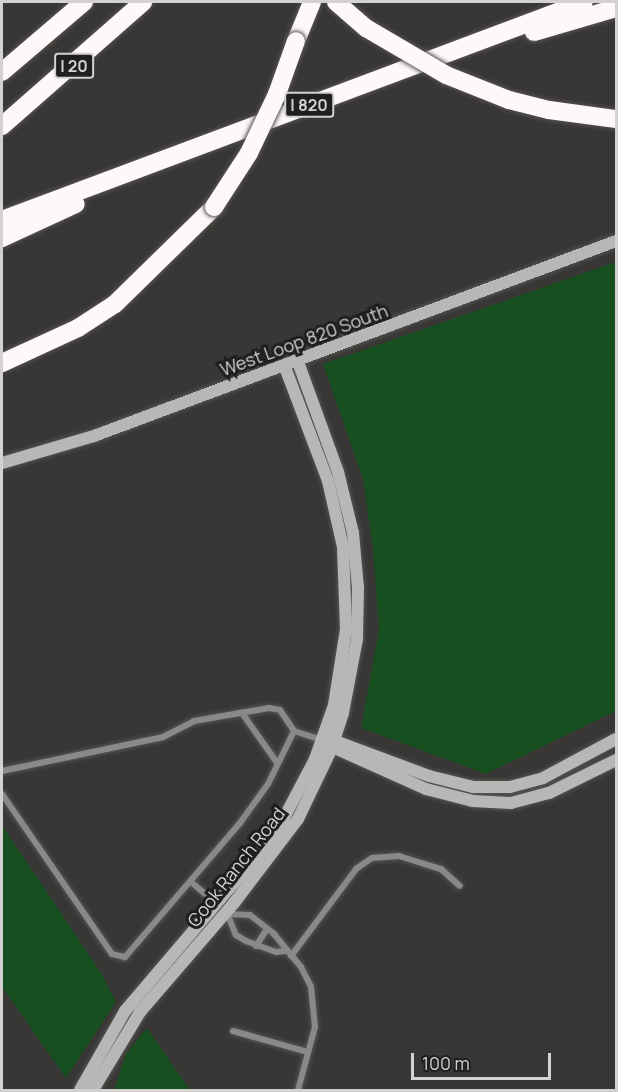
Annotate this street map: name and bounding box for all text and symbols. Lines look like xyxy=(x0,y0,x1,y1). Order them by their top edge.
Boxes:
road number: I 20 xyxy=(53,53,95,79)
road number: I 820 xyxy=(284,92,334,118)
street label: West Loop 820 South xyxy=(217,300,391,380)
street label: Cook Ranch Road xyxy=(183,803,289,931)
scale bar xyxy=(414,1041,554,1079)
text: 100 m xyxy=(422,1051,470,1075)

